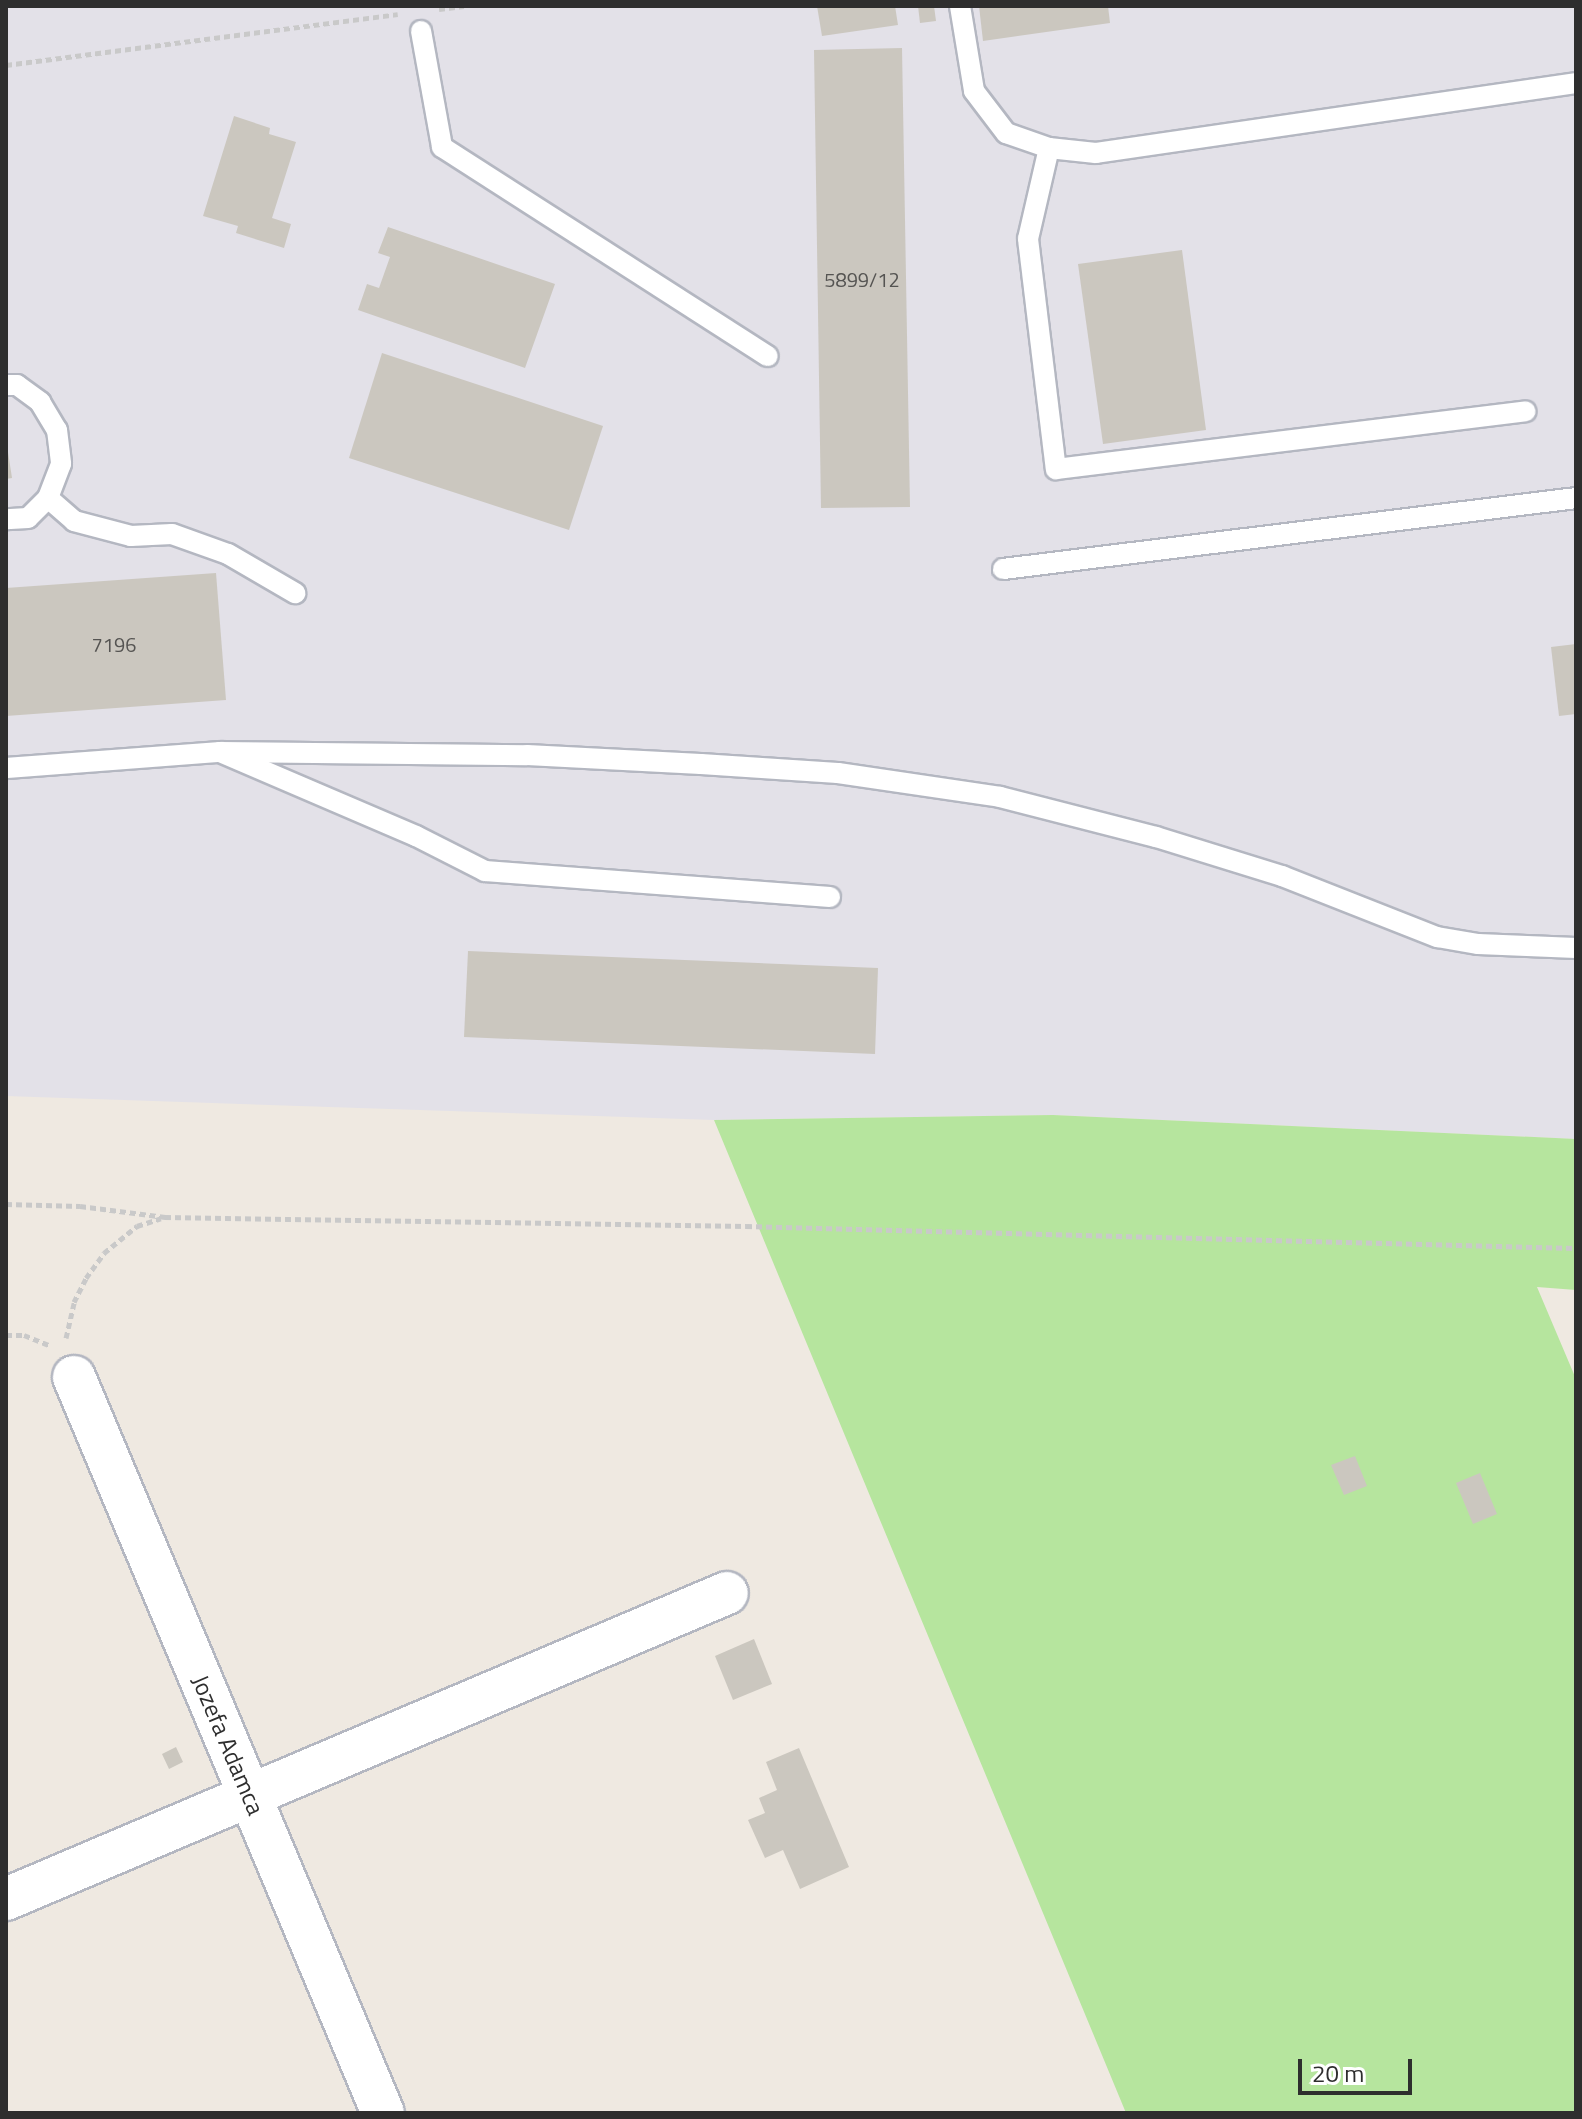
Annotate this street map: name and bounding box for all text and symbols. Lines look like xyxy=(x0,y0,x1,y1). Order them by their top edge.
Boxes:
house number: 5899/12 xyxy=(824,267,900,291)
house number: 7196 xyxy=(92,632,136,656)
street label: Jozefa Adamca xyxy=(186,1671,270,1819)
scale bar xyxy=(1302,2043,1416,2093)
text: 20 m xyxy=(1312,2055,1364,2091)

